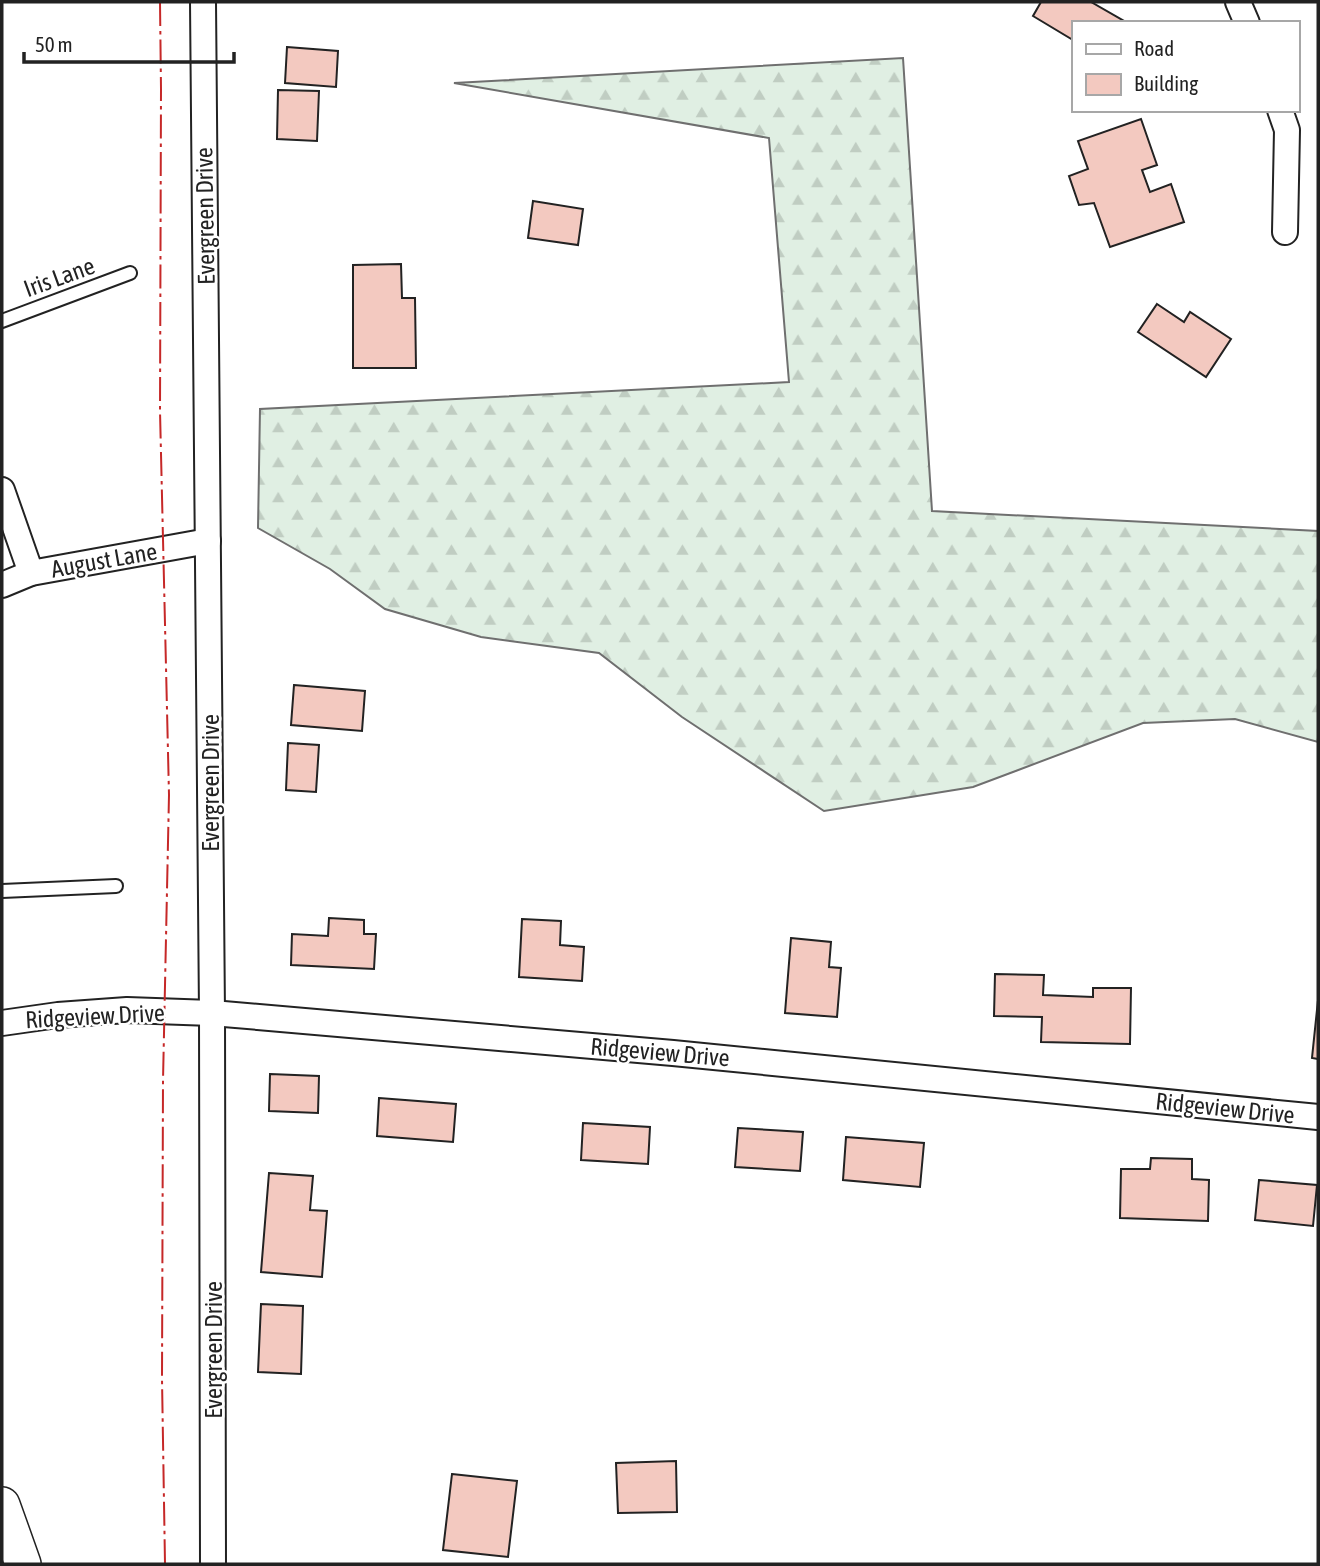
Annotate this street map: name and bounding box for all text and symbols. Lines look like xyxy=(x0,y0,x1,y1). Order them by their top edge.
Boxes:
scale bar xyxy=(24,21,234,65)
legend xyxy=(1072,21,1299,112)
text: 50 m xyxy=(35,32,73,56)
text: Road xyxy=(1134,36,1174,60)
text: Building xyxy=(1134,71,1198,95)
street label: Evergreen Drive xyxy=(190,147,220,285)
street label: Iris Lane xyxy=(20,252,98,302)
street label: August Lane xyxy=(49,537,159,583)
street label: Evergreen Drive xyxy=(197,714,224,852)
street label: Ridgeview Drive xyxy=(25,999,165,1033)
street label: Ridgeview Drive xyxy=(589,1032,731,1072)
street label: Ridgeview Drive xyxy=(1154,1087,1296,1129)
street label: Evergreen Drive xyxy=(200,1281,227,1419)

